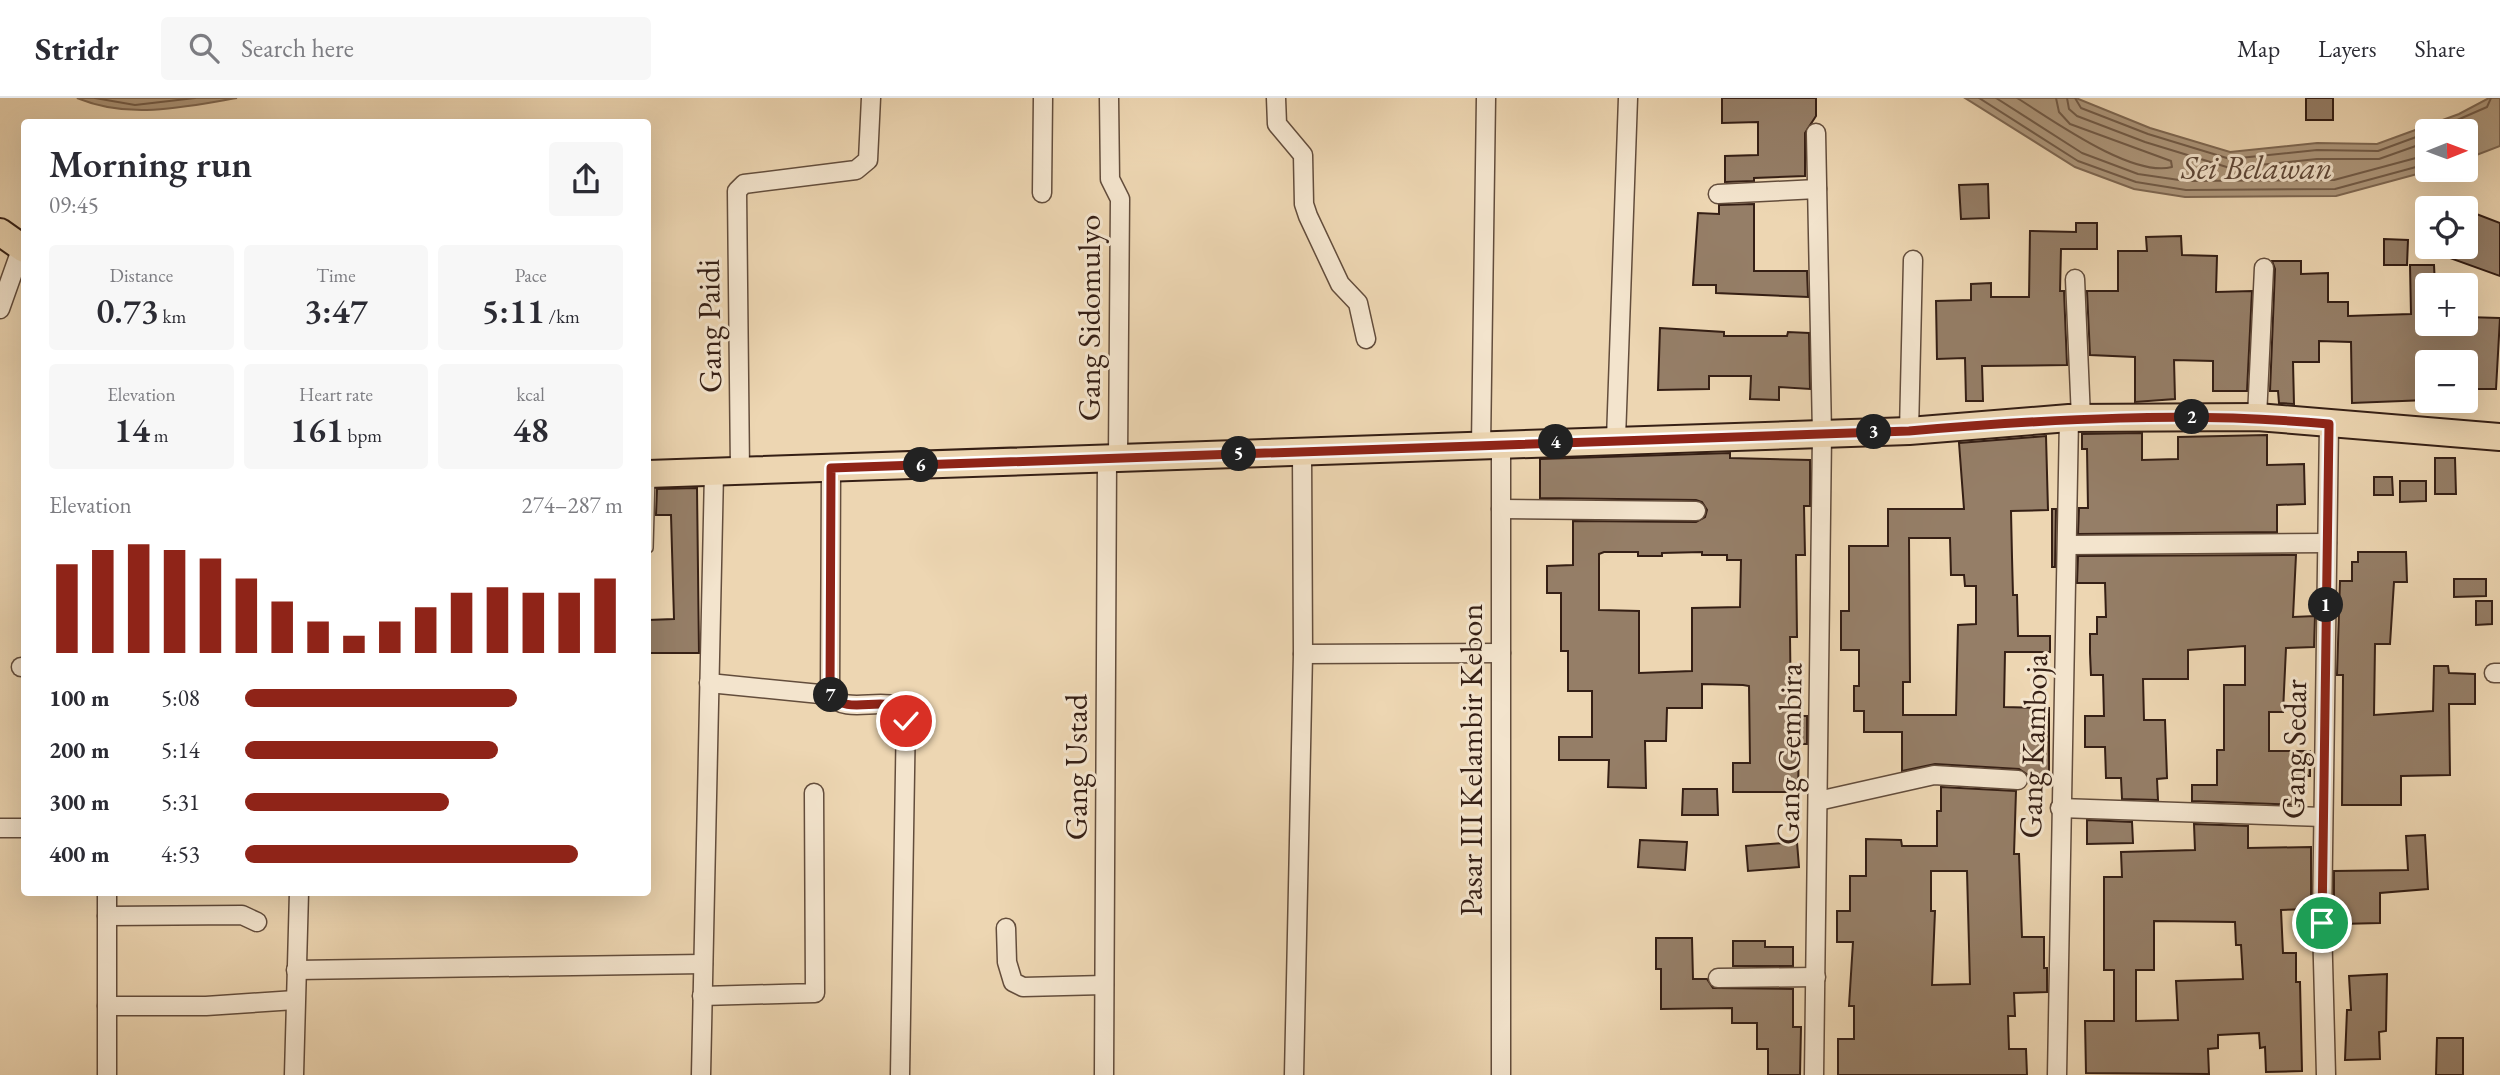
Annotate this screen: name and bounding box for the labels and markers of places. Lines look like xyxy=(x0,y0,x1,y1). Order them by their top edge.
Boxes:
pin: 2 xyxy=(2174,400,2210,434)
pin: 3 xyxy=(1856,414,1892,450)
pin: 4 xyxy=(1538,424,1574,460)
pin: 5 xyxy=(1222,436,1256,472)
pin: 6 xyxy=(904,448,939,482)
pin: 1 xyxy=(2308,588,2344,622)
pin: 7 xyxy=(814,678,848,712)
pin xyxy=(876,691,936,751)
pin xyxy=(2292,893,2352,953)

